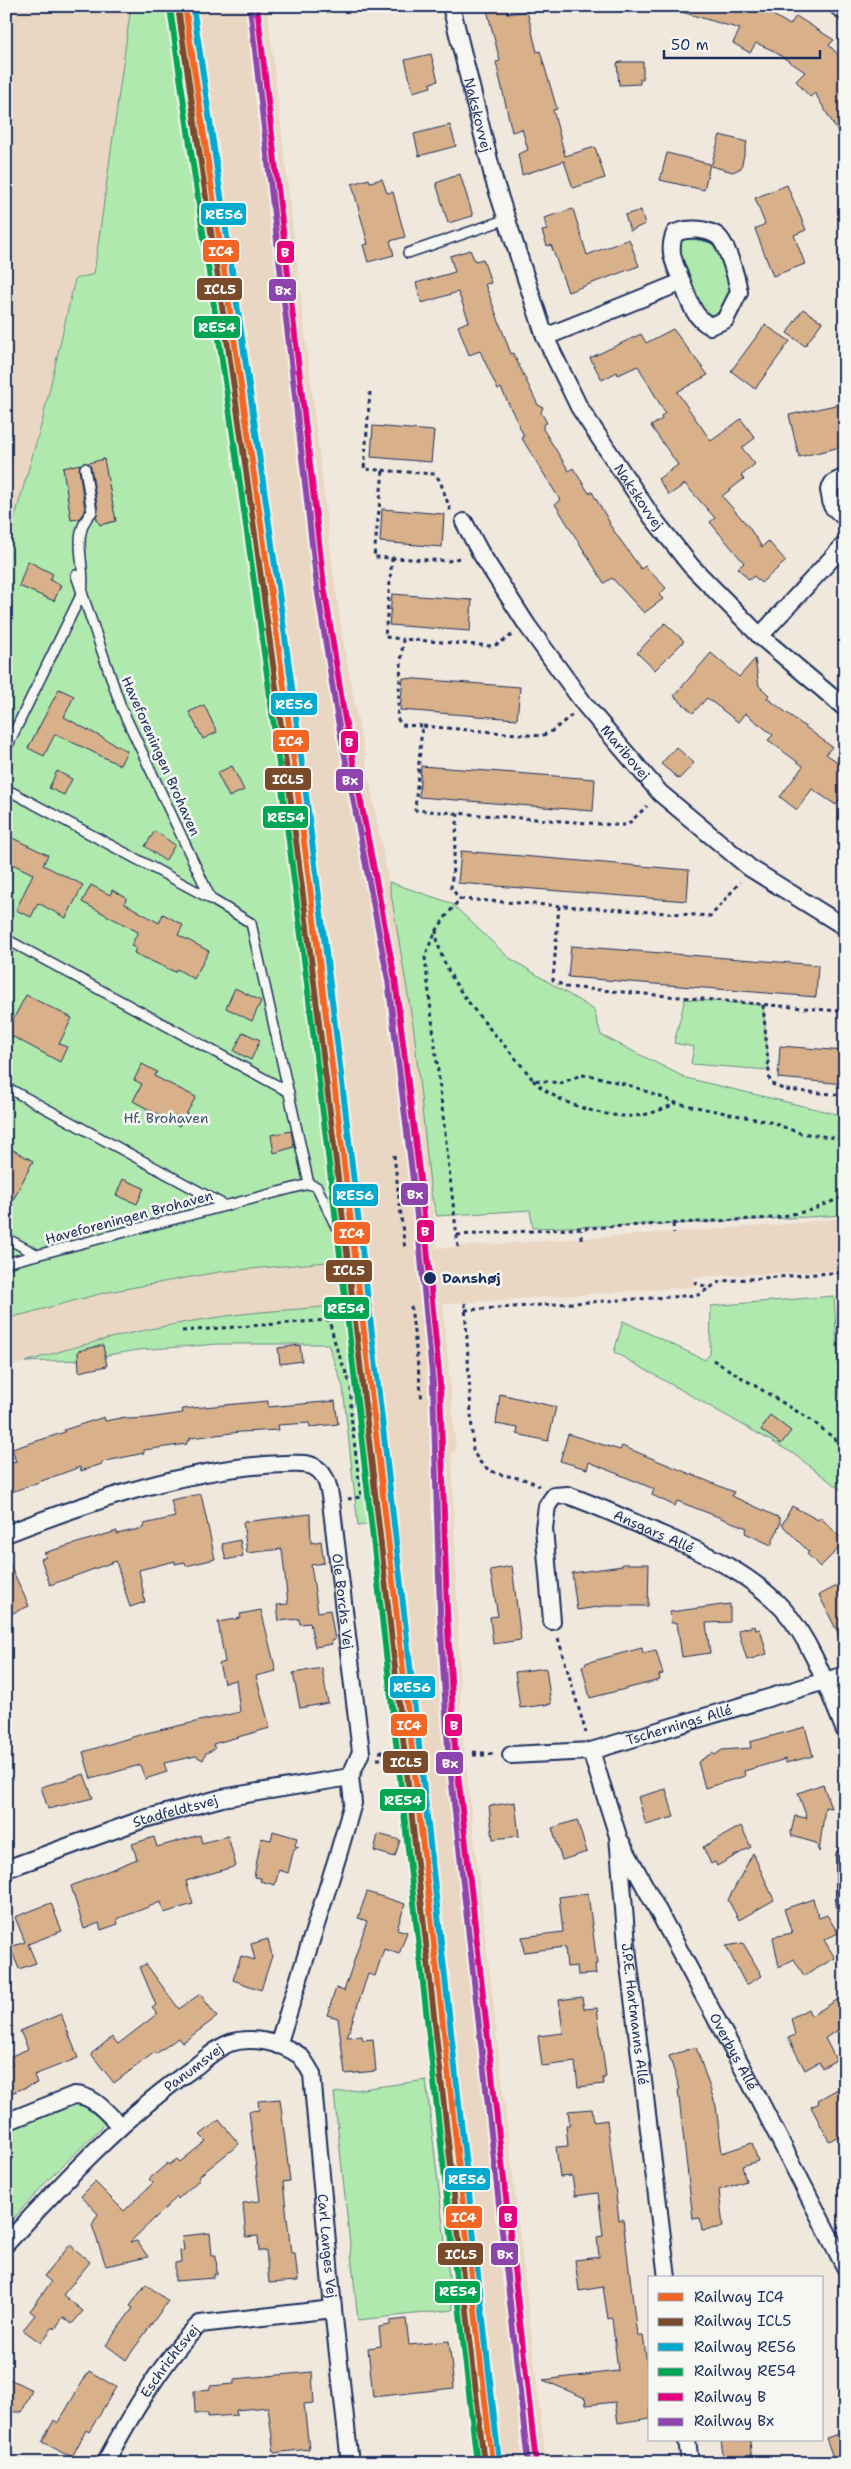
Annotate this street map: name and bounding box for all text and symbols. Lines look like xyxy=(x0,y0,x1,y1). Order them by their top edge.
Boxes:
scale bar xyxy=(664,28,820,60)
text: 50 m xyxy=(671,35,709,55)
street label: Nakskovvej xyxy=(460,76,496,154)
line badge: RE56 xyxy=(200,202,247,226)
text: RE56 xyxy=(205,205,243,223)
line badge: IC4 xyxy=(202,239,240,263)
line badge: B xyxy=(276,240,295,264)
text: IC4 xyxy=(208,242,234,260)
text: B xyxy=(281,243,290,261)
line badge: ICL5 xyxy=(196,277,243,301)
line badge: Bx xyxy=(268,278,297,302)
text: ICL5 xyxy=(204,280,236,298)
text: Bx xyxy=(275,281,291,299)
line badge: RE54 xyxy=(193,315,241,339)
text: RE54 xyxy=(198,318,236,336)
street label: Nakskovvej xyxy=(610,460,668,533)
street label: Haveforeningen Brohaven xyxy=(118,673,205,839)
line badge: RE56 xyxy=(270,692,318,716)
text: RE56 xyxy=(275,695,313,713)
street label: Maribovej xyxy=(597,721,654,784)
line badge: IC4 xyxy=(272,729,310,753)
line badge: B xyxy=(340,730,359,754)
text: IC4 xyxy=(278,732,304,750)
text: B xyxy=(345,733,354,751)
line badge: ICL5 xyxy=(264,767,312,791)
line badge: Bx xyxy=(335,768,364,792)
text: ICL5 xyxy=(272,770,304,788)
text: Bx xyxy=(342,771,358,789)
line badge: RE54 xyxy=(262,805,309,829)
text: RE54 xyxy=(267,808,305,826)
park label: Hf. Brohaven xyxy=(123,1109,209,1127)
line badge: Bx xyxy=(400,1182,429,1206)
line badge: RE56 xyxy=(332,1183,379,1207)
text: Bx xyxy=(407,1185,423,1203)
street label: Haveforeningen Brohaven xyxy=(43,1186,215,1248)
text: RE56 xyxy=(336,1186,374,1204)
line badge: B xyxy=(416,1219,435,1243)
line badge: IC4 xyxy=(333,1221,371,1245)
text: B xyxy=(421,1222,430,1240)
text: IC4 xyxy=(339,1224,365,1242)
line badge: ICL5 xyxy=(325,1259,373,1283)
text: ICL5 xyxy=(333,1261,365,1279)
place label: Danshøj xyxy=(442,1269,501,1287)
marker: Danshøj xyxy=(422,1270,438,1286)
line badge: RE54 xyxy=(323,1296,370,1320)
text: RE54 xyxy=(327,1299,365,1317)
street label: Ansgars Allé xyxy=(611,1506,697,1557)
street label: Ole Borchs Vej xyxy=(328,1552,358,1650)
line badge: RE56 xyxy=(389,1675,436,1699)
text: RE56 xyxy=(393,1678,431,1696)
street label: Tschernings Allé xyxy=(624,1700,734,1749)
line badge: IC4 xyxy=(390,1713,428,1737)
line badge: B xyxy=(444,1713,463,1737)
text: IC4 xyxy=(396,1716,422,1734)
text: B xyxy=(450,1716,459,1734)
line badge: ICL5 xyxy=(382,1750,429,1774)
line badge: Bx xyxy=(435,1751,464,1775)
text: ICL5 xyxy=(390,1753,422,1771)
text: Bx xyxy=(442,1754,458,1772)
line badge: RE54 xyxy=(379,1788,426,1812)
street label: Stadfeldtsvej xyxy=(130,1791,220,1831)
text: RE54 xyxy=(384,1791,422,1809)
street label: J.P.E. Hartmanns Allé xyxy=(618,1942,653,2086)
street label: Overbys Allé xyxy=(706,2010,762,2094)
street label: Panumsvej xyxy=(160,2039,226,2096)
line badge: RE56 xyxy=(444,2167,491,2191)
text: RE56 xyxy=(448,2170,486,2188)
street label: Carl Langes Vej xyxy=(314,2193,341,2299)
line badge: IC4 xyxy=(445,2205,483,2229)
line badge: B xyxy=(498,2205,518,2229)
text: IC4 xyxy=(451,2208,477,2226)
text: B xyxy=(504,2208,513,2226)
line badge: ICL5 xyxy=(437,2242,484,2266)
line badge: Bx xyxy=(490,2242,519,2266)
text: ICL5 xyxy=(445,2245,477,2263)
text: Bx xyxy=(497,2245,513,2263)
legend xyxy=(648,2276,824,2442)
line badge: RE54 xyxy=(434,2280,481,2304)
text: RE54 xyxy=(439,2282,477,2300)
text: Railway IC4 xyxy=(694,2287,784,2307)
text: Railway ICL5 xyxy=(694,2311,791,2331)
street label: Eschrichtsvej xyxy=(136,2321,203,2401)
text: Railway RE56 xyxy=(694,2337,796,2357)
text: Railway RE54 xyxy=(694,2361,796,2381)
text: Railway B xyxy=(694,2387,766,2407)
text: Railway Bx xyxy=(694,2411,774,2431)

